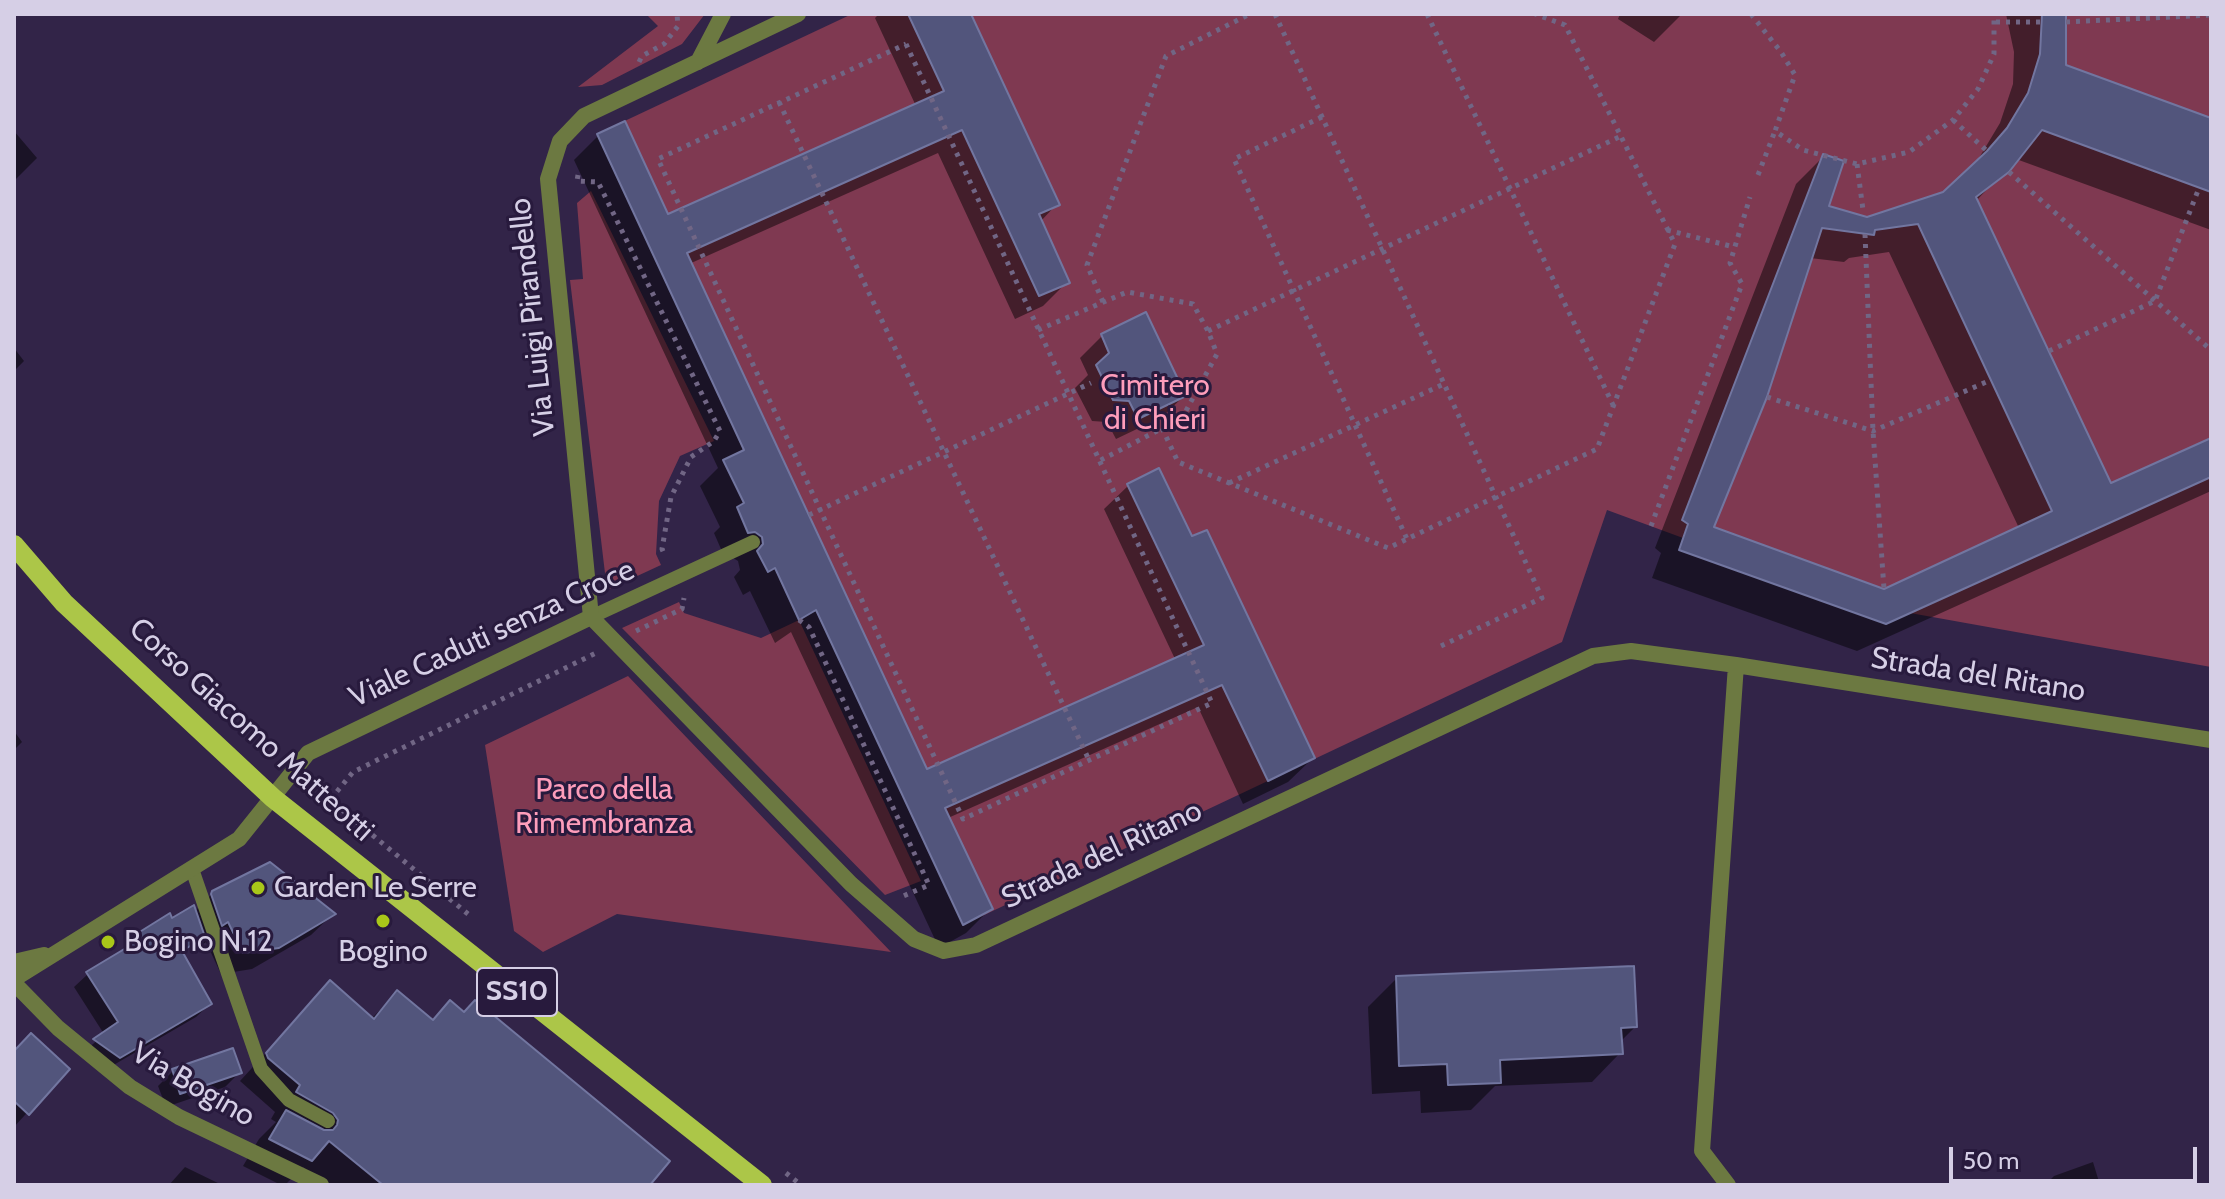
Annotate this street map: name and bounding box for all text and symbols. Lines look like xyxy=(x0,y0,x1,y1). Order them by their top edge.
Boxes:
street label: Via Luigi Pirandello xyxy=(503,196,563,438)
park label: Cimitero di Chieri xyxy=(1100,368,1210,438)
street label: Viale Caduti senza Croce xyxy=(344,552,640,716)
street label: Corso Giacomo Matteotti xyxy=(121,611,381,849)
street label: Strada del Ritano xyxy=(1868,640,2088,710)
park label: Parco della Rimembranza xyxy=(515,772,693,842)
street label: Strada del Ritano xyxy=(996,793,1208,917)
place label: Garden Le Serre xyxy=(274,870,477,906)
marker: Garden Le Serre xyxy=(249,879,267,897)
marker: Bogino xyxy=(374,912,392,930)
place label: Bogino N.12 xyxy=(124,924,273,960)
marker: Bogino N.12 xyxy=(99,933,117,951)
place label: Bogino xyxy=(338,934,428,970)
road number: SS10 xyxy=(477,968,557,1016)
street label: Via Bogino xyxy=(125,1035,261,1135)
scale bar xyxy=(1953,1131,2201,1181)
text: 50 m xyxy=(1963,1146,2019,1175)

